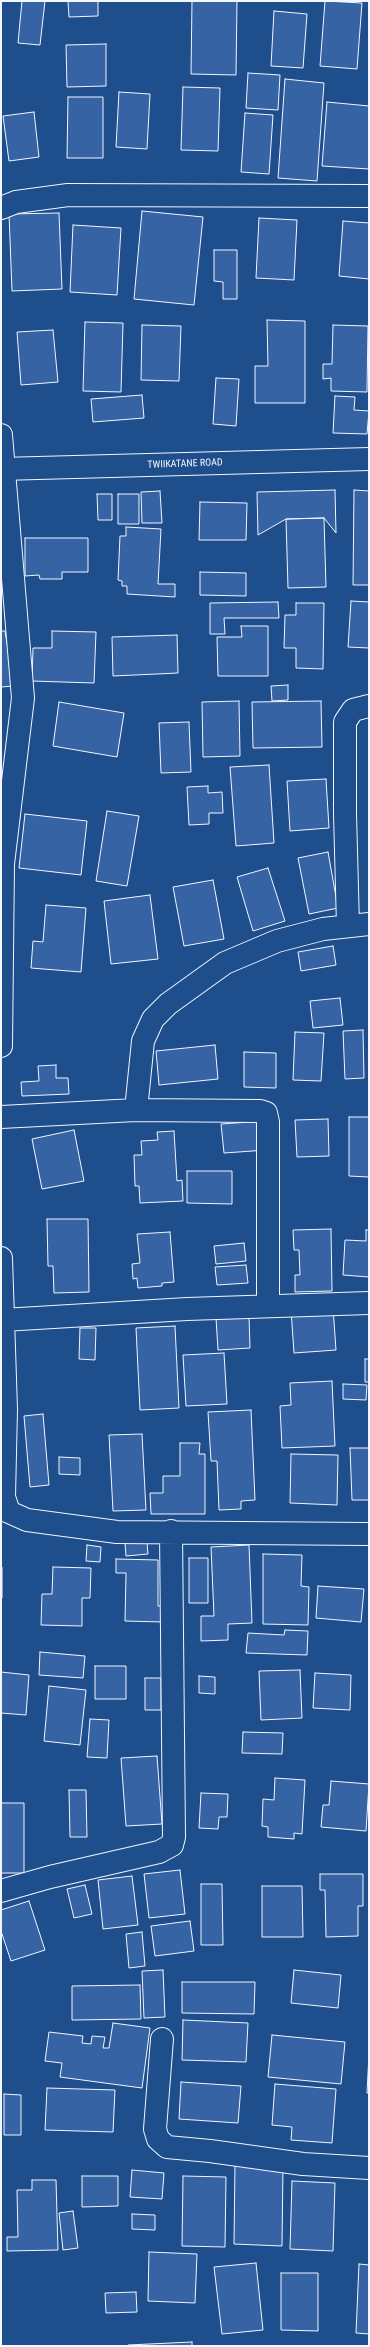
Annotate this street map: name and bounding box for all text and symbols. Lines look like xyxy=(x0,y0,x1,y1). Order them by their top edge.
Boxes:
street label: TWIIKATANE ROAD xyxy=(147,457,223,471)

